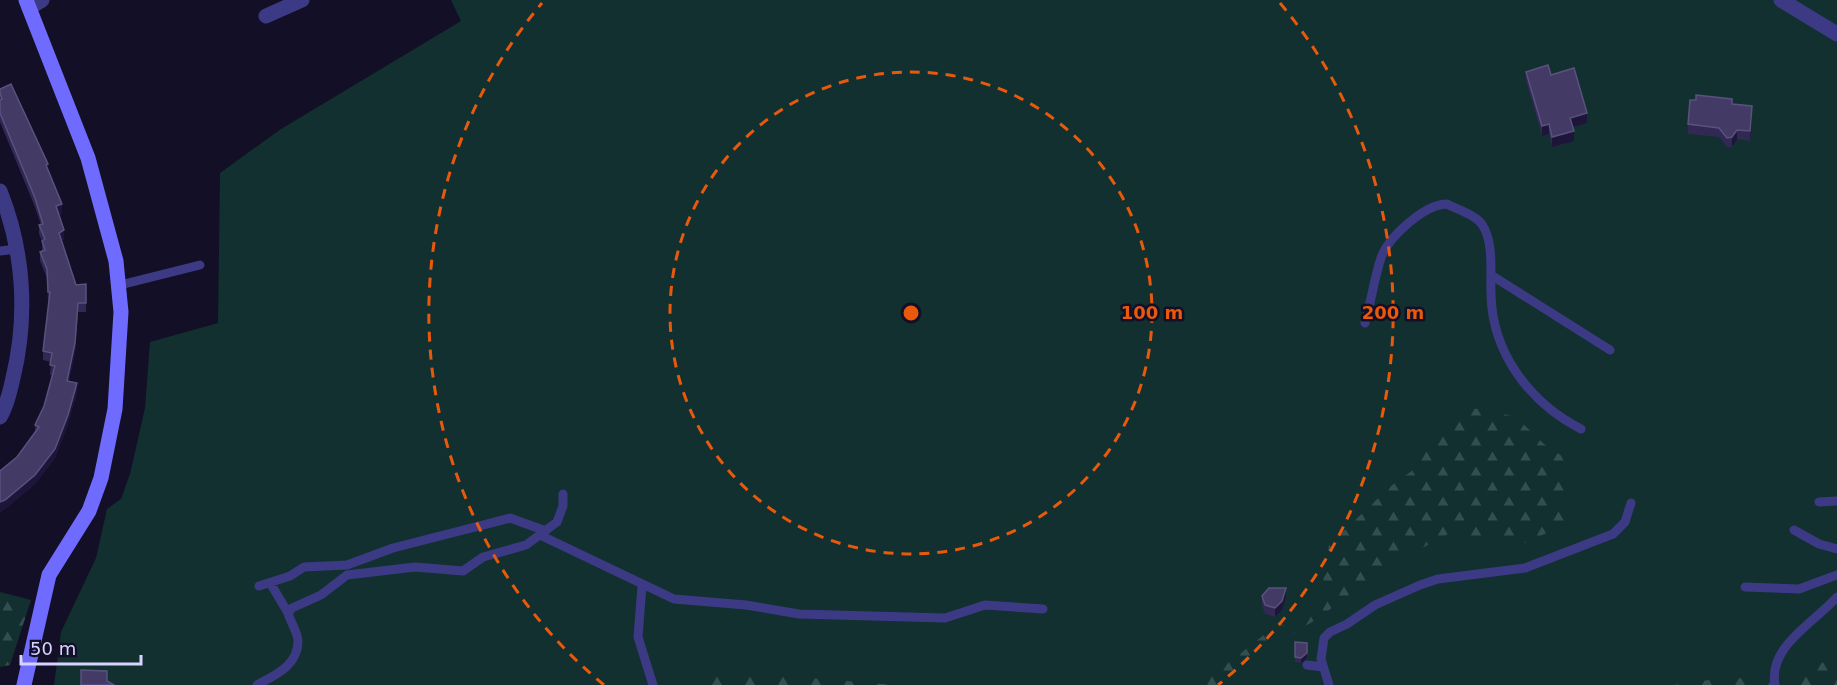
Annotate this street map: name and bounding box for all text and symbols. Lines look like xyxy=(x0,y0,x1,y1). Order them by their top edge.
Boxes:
text: 100 m xyxy=(1121,302,1183,323)
text: 200 m xyxy=(1362,302,1424,323)
centre of rings xyxy=(901,303,921,323)
scale bar xyxy=(21,628,141,666)
text: 50 m xyxy=(30,638,76,659)

